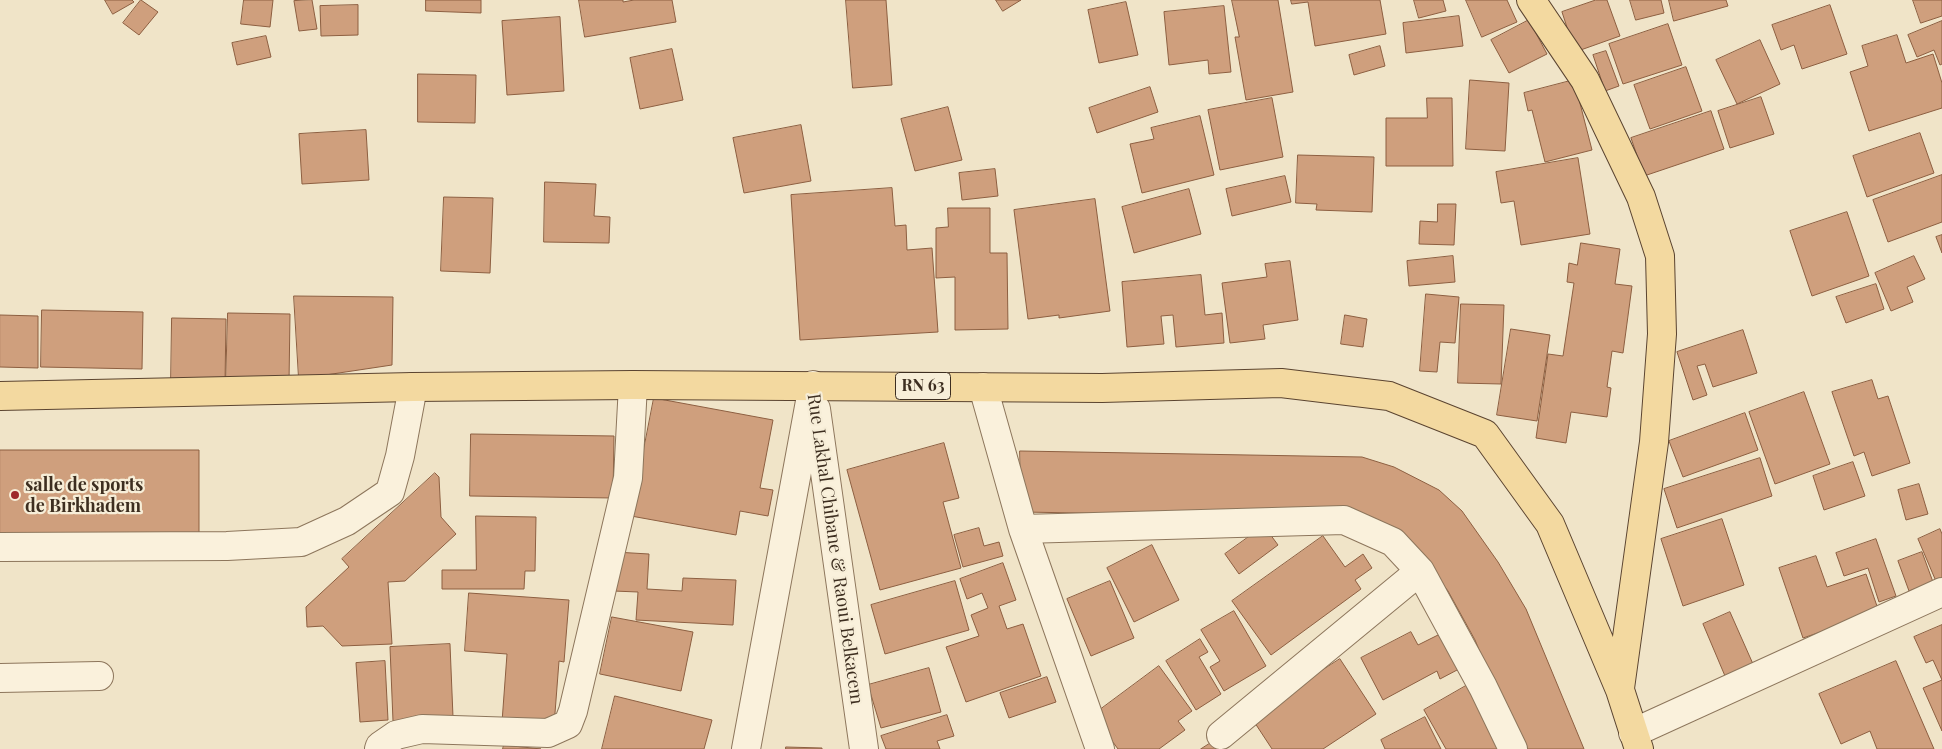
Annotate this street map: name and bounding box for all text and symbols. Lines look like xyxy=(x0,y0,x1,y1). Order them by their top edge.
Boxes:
road number: RN 63 xyxy=(896,372,950,400)
street label: Rue Lakhal Chibane & Raoui Belkacem xyxy=(802,392,868,706)
place label: salle de sports de Birkhadem xyxy=(25,474,143,516)
marker: salle de sports de Birkhadem xyxy=(9,489,21,501)

